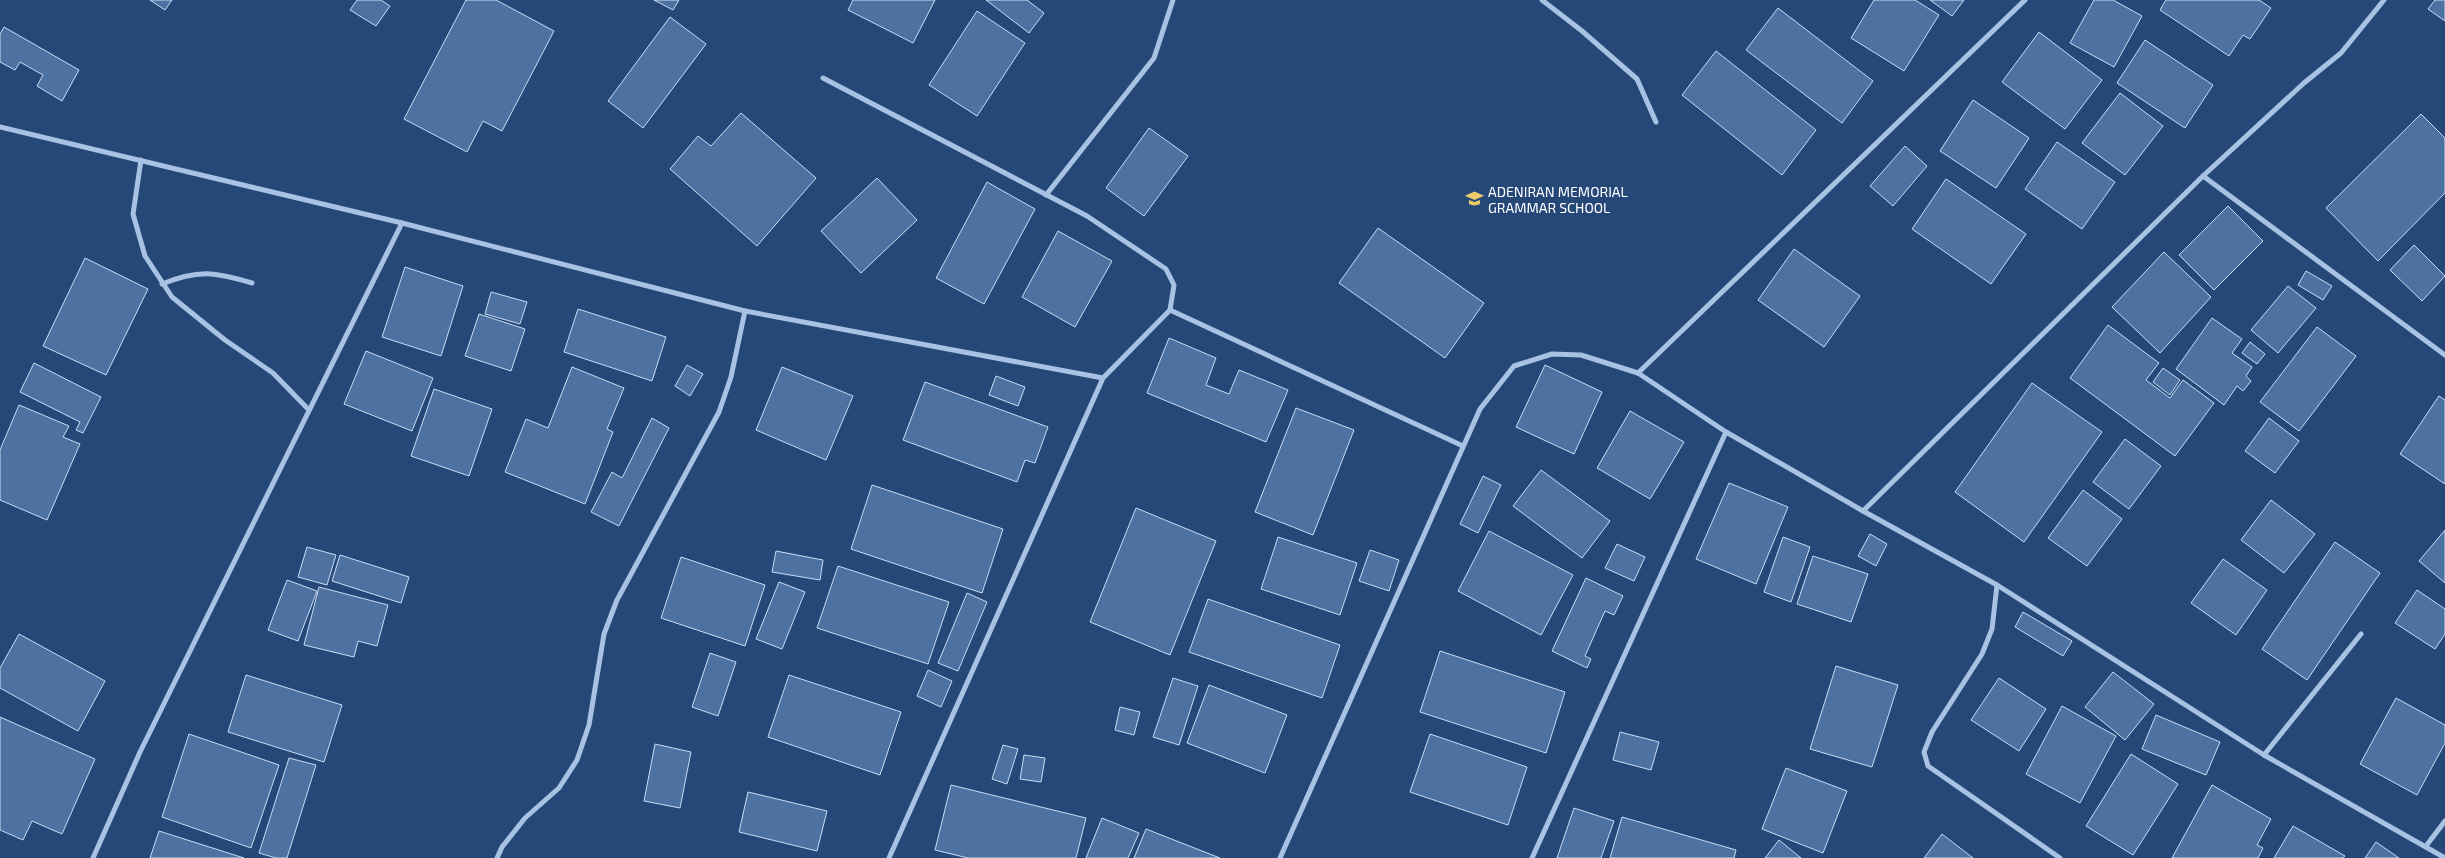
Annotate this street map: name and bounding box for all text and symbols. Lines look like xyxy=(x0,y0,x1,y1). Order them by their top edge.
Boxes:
place label: ADENIRAN MEMORIAL GRAMMAR SCHOOL xyxy=(1488,183,1628,216)
school or university icon: ADENIRAN MEMORIAL GRAMMAR SCHOOL xyxy=(1464,189,1484,209)

